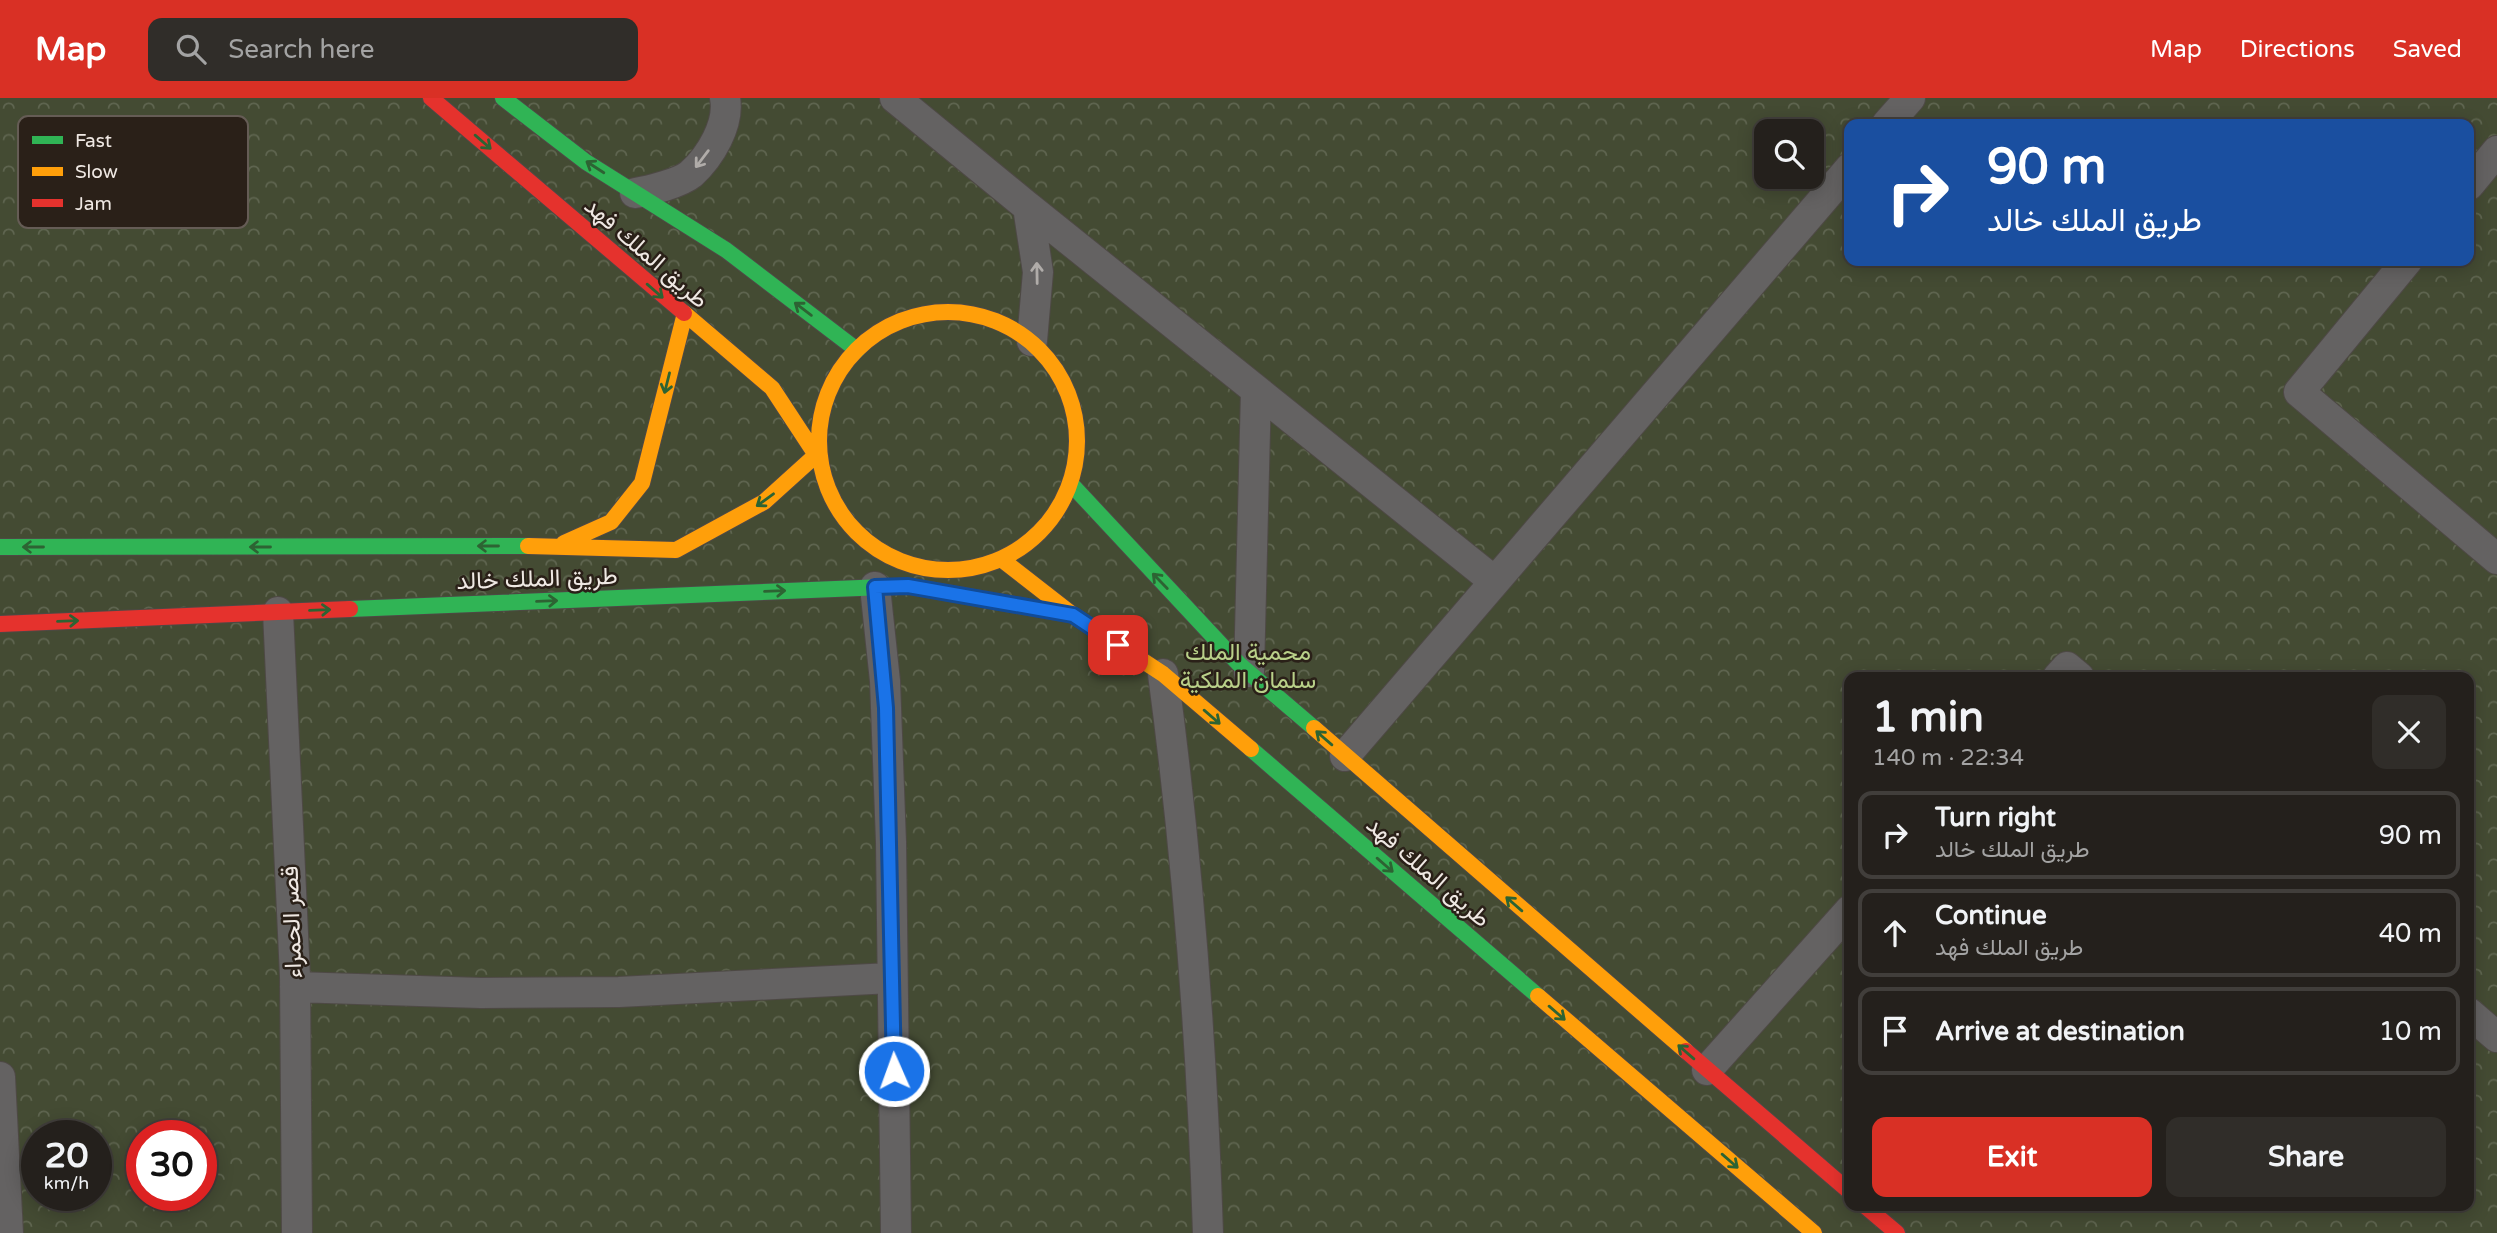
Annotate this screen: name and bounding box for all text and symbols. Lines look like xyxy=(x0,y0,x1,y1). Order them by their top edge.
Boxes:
search box xyxy=(148,18,638,81)
text: Map xyxy=(35,30,106,69)
icon: search xyxy=(172,30,210,68)
text: Search here xyxy=(228,34,374,65)
text: Map xyxy=(2150,35,2202,64)
text: Directions xyxy=(2240,35,2355,64)
text: Saved xyxy=(2393,35,2462,64)
legend xyxy=(18,116,248,228)
map controls xyxy=(1754,119,1824,189)
button: search xyxy=(1754,119,1824,189)
text: Fast xyxy=(75,130,112,152)
one-way arrow xyxy=(473,134,491,150)
text: 90 m xyxy=(1987,138,2106,197)
icon: right xyxy=(1872,147,1963,238)
one-way arrow xyxy=(695,149,709,168)
one-way arrow xyxy=(585,160,605,174)
text: Slow xyxy=(75,161,118,183)
street label: طريق الملك فهد xyxy=(578,191,714,315)
text: Jam xyxy=(75,193,112,215)
text: طريق الملك خالد xyxy=(1987,202,2202,240)
one-way arrow xyxy=(1030,262,1044,285)
one-way arrow xyxy=(646,283,664,299)
one-way arrow xyxy=(794,301,813,316)
one-way arrow xyxy=(660,371,673,394)
one-way arrow xyxy=(756,493,775,507)
one-way arrow xyxy=(477,539,500,553)
one-way arrow xyxy=(22,540,45,554)
one-way arrow xyxy=(249,540,272,554)
street label: طريق الملك خالد xyxy=(456,562,618,596)
one-way arrow xyxy=(1152,572,1169,589)
one-way arrow xyxy=(763,585,786,598)
one-way arrow xyxy=(536,594,559,607)
one-way arrow xyxy=(308,604,331,617)
one-way arrow xyxy=(56,615,79,628)
pin xyxy=(1088,615,1148,675)
icon: arrive xyxy=(1099,626,1137,664)
park label: محمية الملك سلمان الملكية xyxy=(1180,638,1316,695)
text: 1 min xyxy=(1872,692,1984,743)
button: close xyxy=(2372,695,2446,769)
one-way arrow xyxy=(1203,709,1221,725)
one-way arrow xyxy=(1316,730,1334,746)
text: 140 m · 22:34 xyxy=(1872,744,2024,772)
text: Turn right xyxy=(1935,802,2056,833)
street label: طريق الملك فهد xyxy=(1360,810,1496,934)
icon: right xyxy=(1876,816,1914,854)
text: 90 m xyxy=(2379,820,2442,851)
text: طريق الملك خالد xyxy=(1935,836,2089,864)
one-way arrow xyxy=(1375,857,1393,873)
street label: قصر الحمراء xyxy=(276,865,308,979)
one-way arrow xyxy=(1505,896,1523,912)
text: Continue xyxy=(1935,900,2047,931)
icon: ahead xyxy=(1876,914,1914,952)
text: 40 m xyxy=(2379,918,2442,949)
text: طريق الملك فهد xyxy=(1935,934,2083,962)
one-way arrow xyxy=(1548,1005,1566,1021)
icon: arrive xyxy=(1876,1012,1914,1050)
text: Arrive at destination xyxy=(1935,1016,2185,1047)
text: 10 m xyxy=(2379,1016,2442,1047)
position arrow xyxy=(857,1034,931,1108)
one-way arrow xyxy=(1678,1044,1696,1060)
button: Exit xyxy=(1872,1117,2152,1197)
button: Share xyxy=(2166,1117,2446,1197)
speed limit sign: 30 xyxy=(126,1120,217,1211)
text: 20 xyxy=(45,1135,88,1177)
one-way arrow xyxy=(1721,1153,1739,1169)
text: km/h xyxy=(44,1172,89,1194)

